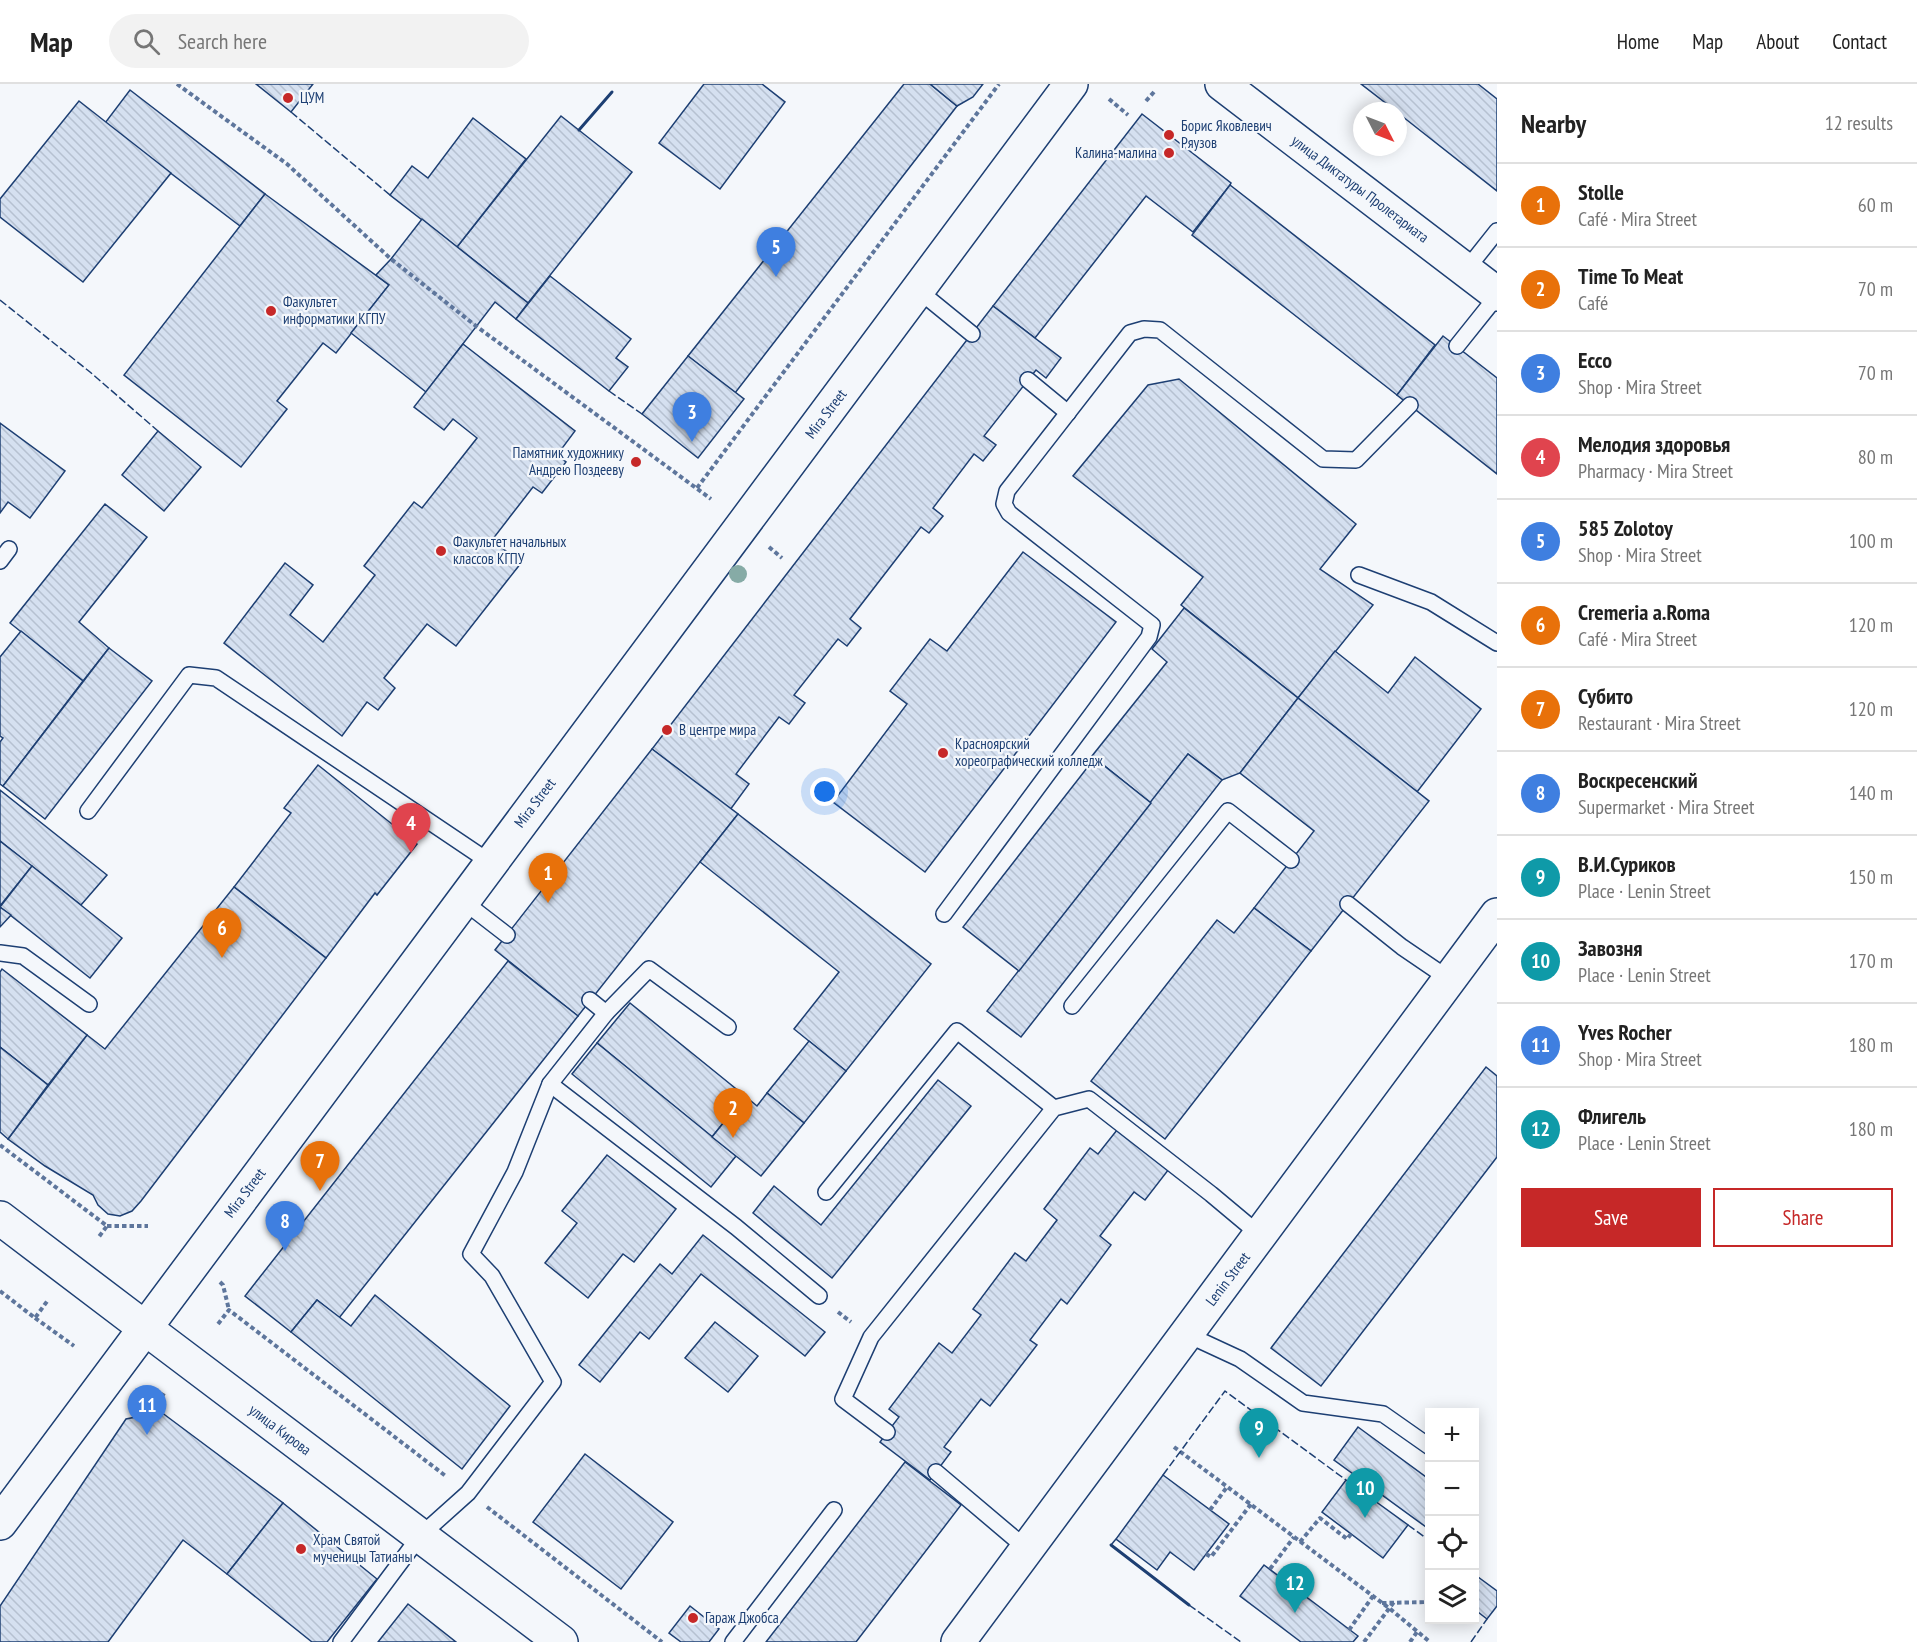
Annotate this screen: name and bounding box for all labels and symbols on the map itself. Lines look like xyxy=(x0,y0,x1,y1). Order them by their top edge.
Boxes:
place label: ЦУМ xyxy=(300,88,324,107)
marker: ЦУМ xyxy=(281,91,295,105)
north arrow xyxy=(1353,102,1407,156)
place label: Борис Яковлевич Ряузов xyxy=(1181,116,1272,152)
marker: Борис Яковлевич Ряузов xyxy=(1162,128,1176,142)
street label: улица Диктатуры Пролетариата xyxy=(1288,131,1433,246)
place label: Калина-малина xyxy=(1075,143,1157,162)
marker: Калина-малина xyxy=(1162,146,1176,160)
pin: 5 xyxy=(756,228,796,277)
place label: Факультет информатики КГПУ xyxy=(283,292,386,328)
marker: Факультет информатики КГПУ xyxy=(264,304,278,318)
street label: Mira Street xyxy=(801,385,850,442)
pin: 3 xyxy=(672,392,712,442)
place label: Памятник художнику Андрею Поздееву xyxy=(513,443,624,479)
marker: Памятник художнику Андрею Поздееву xyxy=(629,455,643,469)
place label: Факультет начальных классов КГПУ xyxy=(453,532,566,568)
marker: Факультет начальных классов КГПУ xyxy=(434,544,448,558)
place label: В центре мира xyxy=(679,720,756,739)
marker: В центре мира xyxy=(660,723,674,737)
place label: Красноярский хореографический колледж xyxy=(955,734,1104,770)
marker: Красноярский хореографический колледж xyxy=(936,746,950,760)
street label: Mira Street xyxy=(510,774,559,831)
your location xyxy=(810,777,839,806)
pin: 4 xyxy=(392,804,430,853)
pin: 1 xyxy=(528,854,568,903)
pin: 6 xyxy=(202,908,242,958)
pin: 2 xyxy=(714,1088,752,1138)
pin: 7 xyxy=(300,1142,340,1191)
street label: Mira Street xyxy=(220,1164,269,1221)
pin: 8 xyxy=(266,1202,304,1251)
street label: Lenin Street xyxy=(1201,1248,1254,1309)
pin: 11 xyxy=(128,1386,166,1435)
street label: улица Кирова xyxy=(245,1400,315,1459)
pin: 9 xyxy=(1240,1408,1278,1458)
pin: 10 xyxy=(1346,1468,1384,1518)
place label: Храм Святой мученицы Татианы xyxy=(313,1530,413,1566)
marker: Храм Святой мученицы Татианы xyxy=(294,1542,308,1556)
pin: 12 xyxy=(1276,1564,1314,1613)
place label: Гараж Джобса xyxy=(705,1608,779,1627)
marker: Гараж Джобса xyxy=(686,1611,700,1625)

